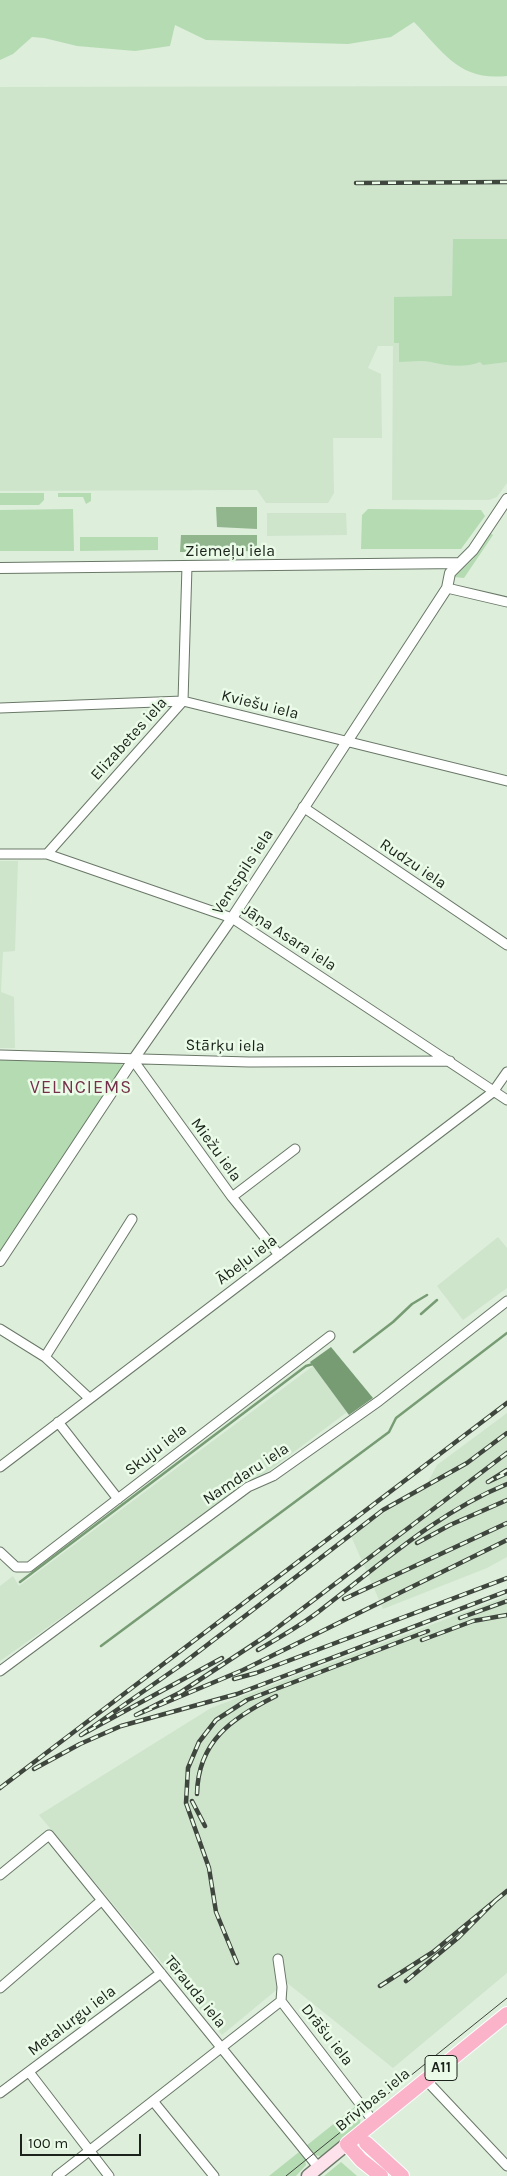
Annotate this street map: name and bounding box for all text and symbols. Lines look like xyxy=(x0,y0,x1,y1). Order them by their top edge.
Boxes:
street label: Ziemeļu iela xyxy=(185,541,275,561)
street label: Kviešu iela xyxy=(219,686,301,724)
street label: Elizabetes iela xyxy=(87,694,171,784)
street label: Ventspils iela xyxy=(208,826,278,918)
street label: Rudzu iela xyxy=(376,835,450,893)
street label: Jāņa Asara iela xyxy=(238,900,340,976)
street label: Stārķu iela xyxy=(185,1036,265,1056)
district label: VELNCIEMS xyxy=(29,1077,133,1099)
street label: Miežu iela xyxy=(187,1114,245,1186)
street label: Ābeļu iela xyxy=(213,1231,281,1289)
street label: Skuju iela xyxy=(121,1420,191,1480)
street label: Namdaru iela xyxy=(199,1439,293,1509)
street label: Tērauda iela xyxy=(160,1952,230,2032)
street label: Metalurgu iela xyxy=(24,1982,120,2060)
street label: Drāšu iela xyxy=(297,2000,357,2070)
road number: A11 xyxy=(425,2056,457,2080)
street label: Brīvības iela xyxy=(332,2064,414,2136)
scale bar xyxy=(22,2124,144,2156)
text: 100 m xyxy=(28,2134,68,2152)

